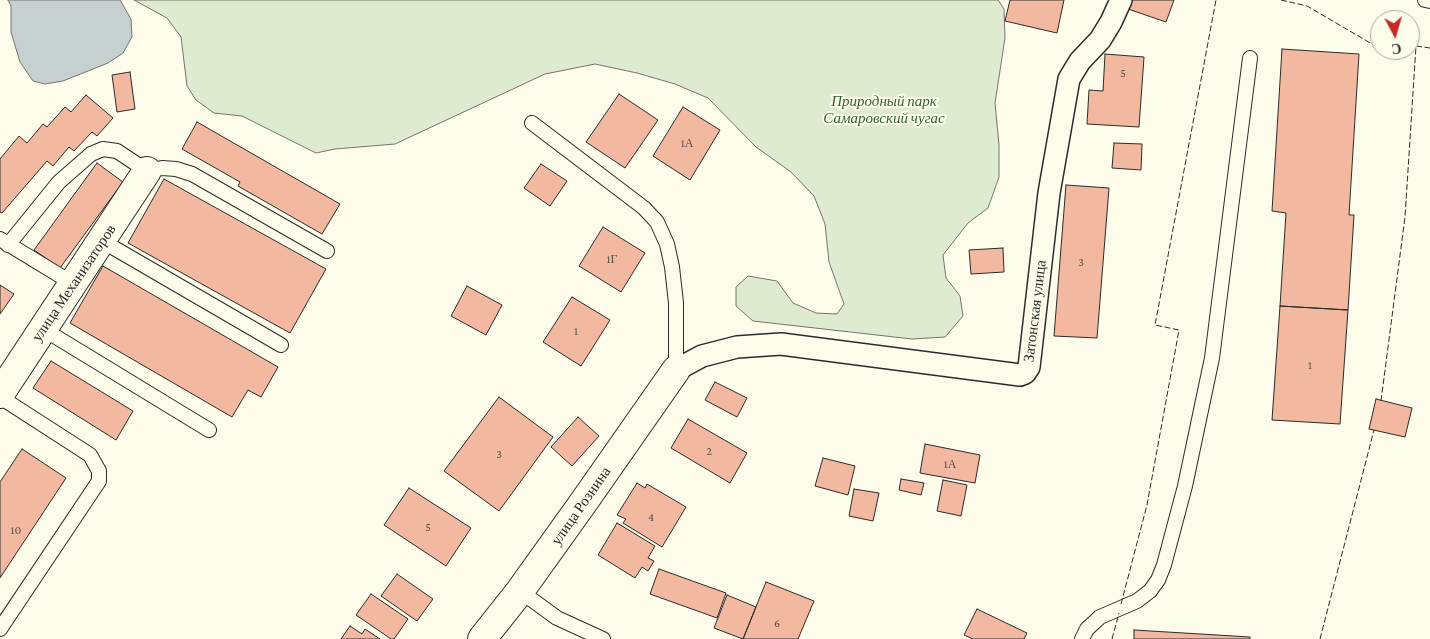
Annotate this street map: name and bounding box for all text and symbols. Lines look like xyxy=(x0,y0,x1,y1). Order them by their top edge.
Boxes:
north arrow xyxy=(1370,10,1420,60)
text: С xyxy=(1391,40,1402,57)
house number: 5 xyxy=(1120,66,1126,80)
park label: Природный парк Самаровский чугас xyxy=(823,92,945,127)
house number: 1А xyxy=(681,136,693,150)
street label: улица Механизаторов xyxy=(28,221,120,345)
house number: 1Г xyxy=(607,252,617,266)
house number: 3 xyxy=(1078,255,1084,269)
street label: Затонская улица xyxy=(1020,259,1050,363)
house number: 1 xyxy=(574,324,578,338)
house number: 1 xyxy=(1308,358,1312,372)
house number: 2 xyxy=(706,444,712,458)
house number: 3 xyxy=(496,447,502,461)
house number: 1А xyxy=(944,457,956,471)
street label: улица Рознина xyxy=(547,463,615,549)
house number: 4 xyxy=(648,510,654,524)
house number: 5 xyxy=(425,520,431,534)
house number: 10 xyxy=(11,523,21,537)
house number: 6 xyxy=(774,616,780,630)

